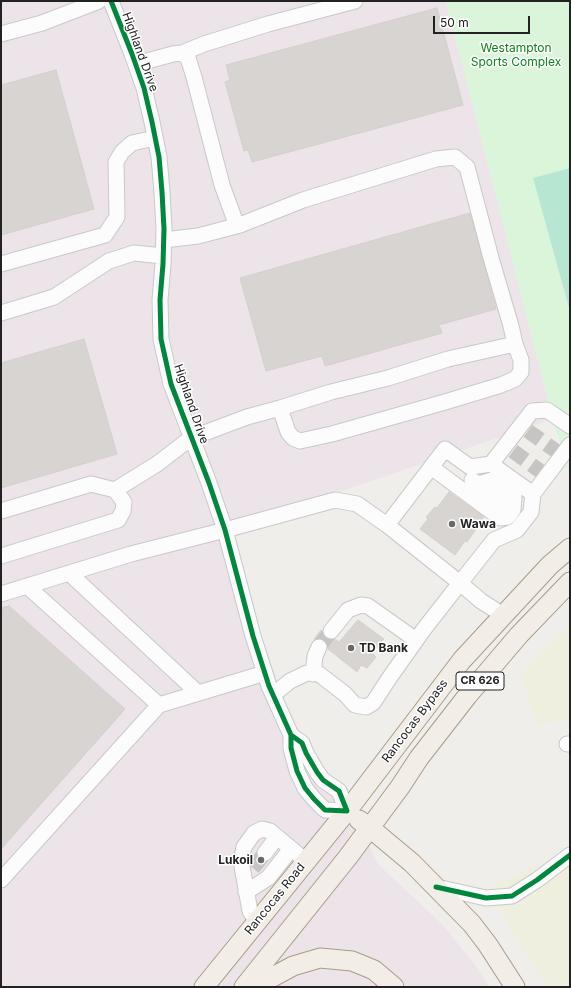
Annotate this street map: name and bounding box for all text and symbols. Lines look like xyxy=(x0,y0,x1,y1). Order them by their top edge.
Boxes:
scale bar xyxy=(435,8,532,34)
street label: Highland Drive xyxy=(119,10,161,94)
text: 50 m xyxy=(440,15,469,30)
park label: Westampton Sports Complex xyxy=(471,41,561,69)
street label: Highland Drive xyxy=(171,362,211,446)
place label: Wawa xyxy=(460,517,496,531)
marker: Wawa xyxy=(447,519,457,529)
place label: TD Bank xyxy=(359,641,408,655)
marker: TD Bank xyxy=(346,643,356,653)
road number: CR 626 xyxy=(456,672,504,690)
street label: Rancocas Bypass xyxy=(379,677,451,765)
place label: Lukoil xyxy=(218,853,253,867)
marker: Lukoil xyxy=(256,855,266,865)
street label: Rancocas Road xyxy=(242,860,308,938)

